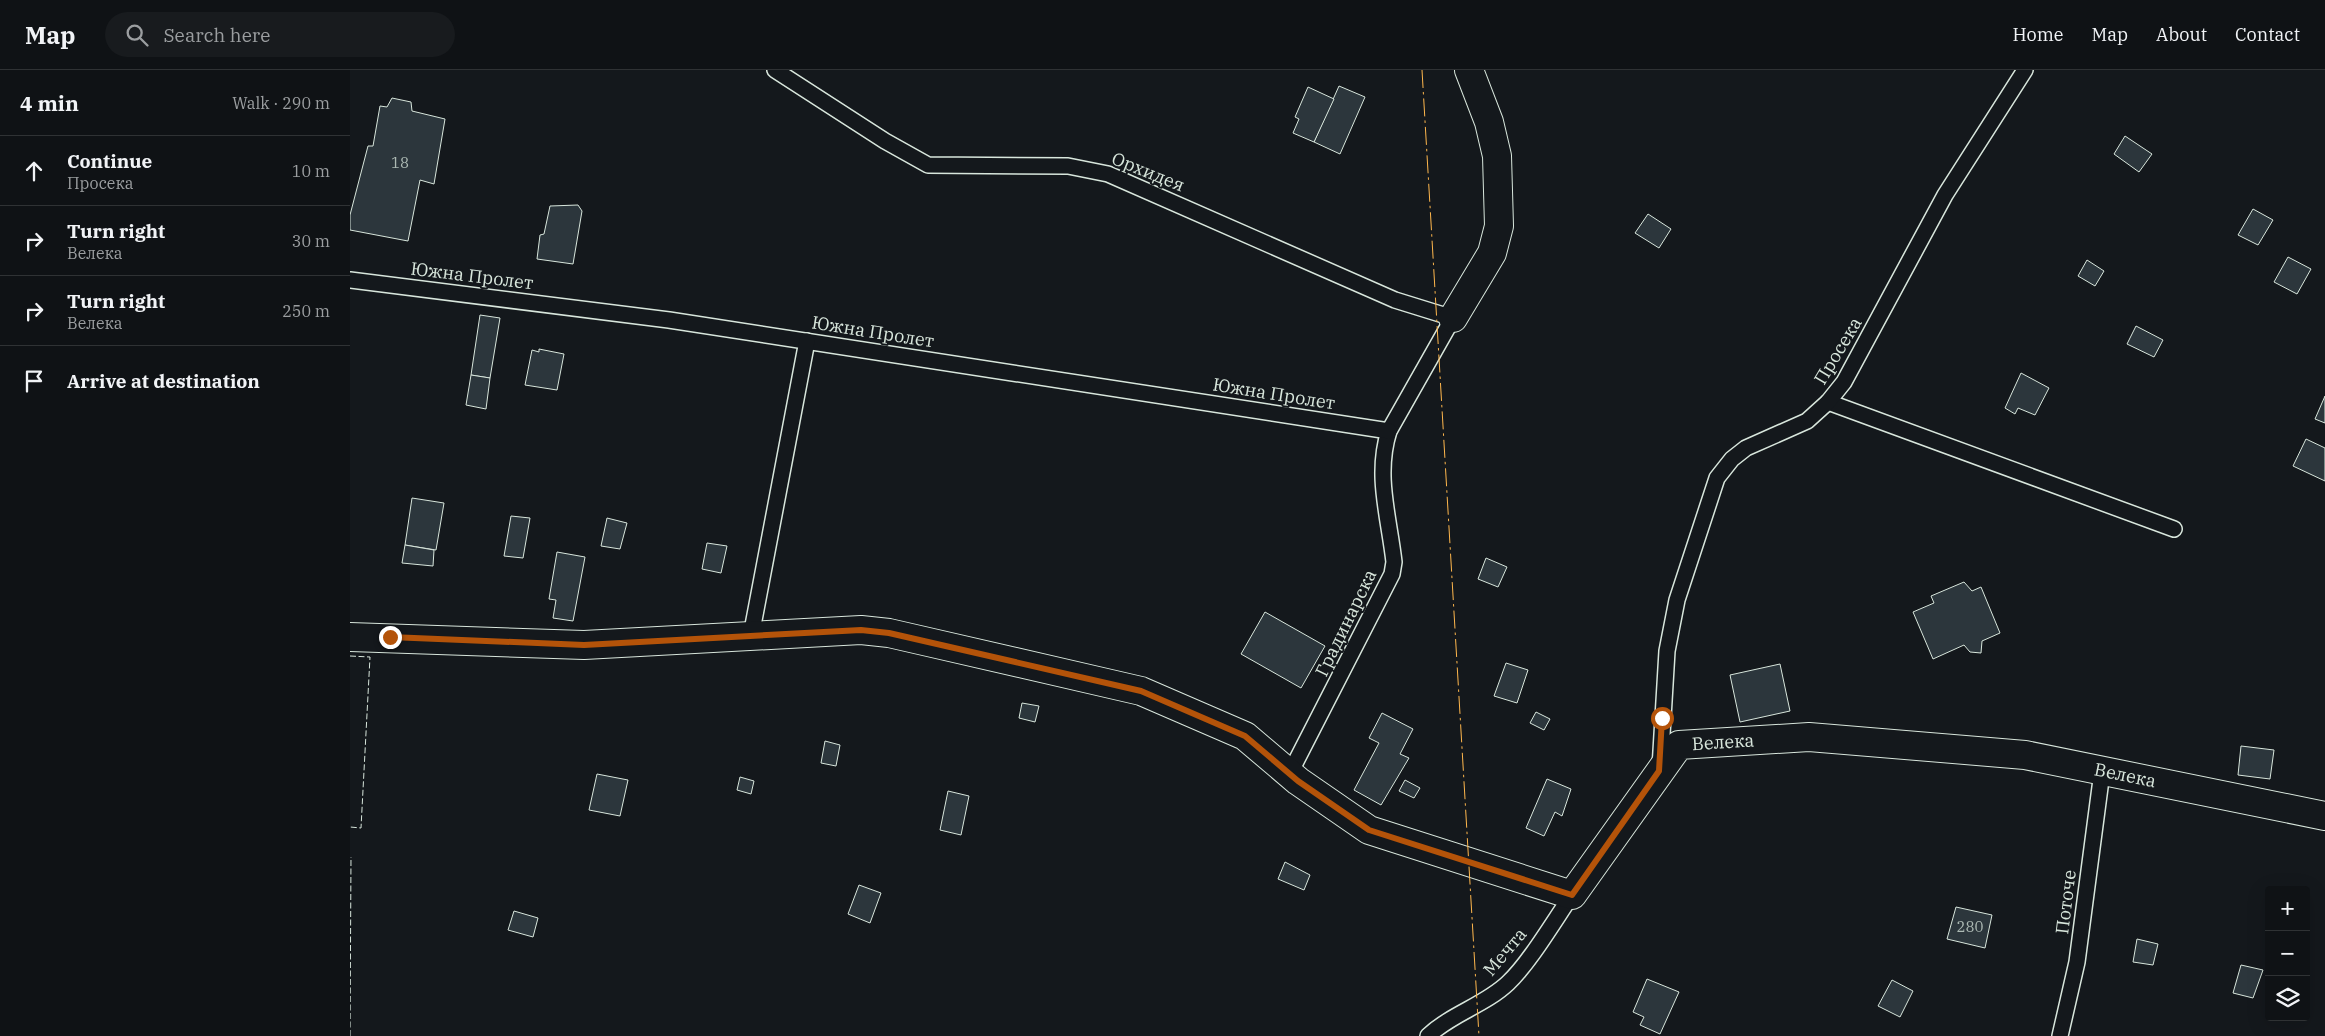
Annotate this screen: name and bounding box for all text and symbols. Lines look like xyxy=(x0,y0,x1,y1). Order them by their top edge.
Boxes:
search box xyxy=(105,12,455,57)
text: Map xyxy=(25,19,75,51)
icon: search xyxy=(123,21,151,49)
text: Search here xyxy=(163,23,270,47)
text: Home xyxy=(2012,23,2064,46)
text: Map xyxy=(2092,23,2128,46)
text: About xyxy=(2156,23,2207,46)
text: Contact xyxy=(2235,23,2300,46)
text: 4 min xyxy=(20,89,79,117)
text: Walk · 290 m xyxy=(232,93,330,113)
street label: Орхидея xyxy=(1108,147,1188,197)
text: Continue xyxy=(67,149,152,173)
house number: 18 xyxy=(391,153,409,172)
icon: ahead xyxy=(20,157,48,185)
text: 10 m xyxy=(292,161,330,181)
text: Просека xyxy=(67,173,133,193)
text: Turn right xyxy=(67,219,165,243)
icon: right xyxy=(20,227,48,255)
text: 30 m xyxy=(292,231,330,251)
text: Велека xyxy=(67,243,123,263)
street label: Южна Пролет xyxy=(409,257,535,294)
text: Turn right xyxy=(67,289,165,313)
icon: right xyxy=(20,297,48,325)
text: 250 m xyxy=(282,301,330,321)
street label: Южна Пролет xyxy=(810,310,936,353)
text: Велека xyxy=(67,313,123,333)
street label: Просека xyxy=(1808,313,1867,389)
icon: arrive xyxy=(20,367,48,395)
text: Arrive at destination xyxy=(67,369,260,393)
street label: Южна Пролет xyxy=(1211,372,1337,415)
street label: Градинарска xyxy=(1310,565,1381,680)
route end xyxy=(379,626,402,649)
route start xyxy=(1651,707,1674,730)
street label: Велека xyxy=(1691,728,1755,755)
street label: Велека xyxy=(2092,757,2158,792)
street label: Поточе xyxy=(2050,869,2081,935)
map controls xyxy=(2265,886,2310,1021)
button: + xyxy=(2265,886,2310,931)
house number: 280 xyxy=(1956,917,1984,936)
street label: Мечта xyxy=(1478,923,1531,980)
button: − xyxy=(2265,931,2310,976)
button: layers xyxy=(2265,976,2310,1021)

